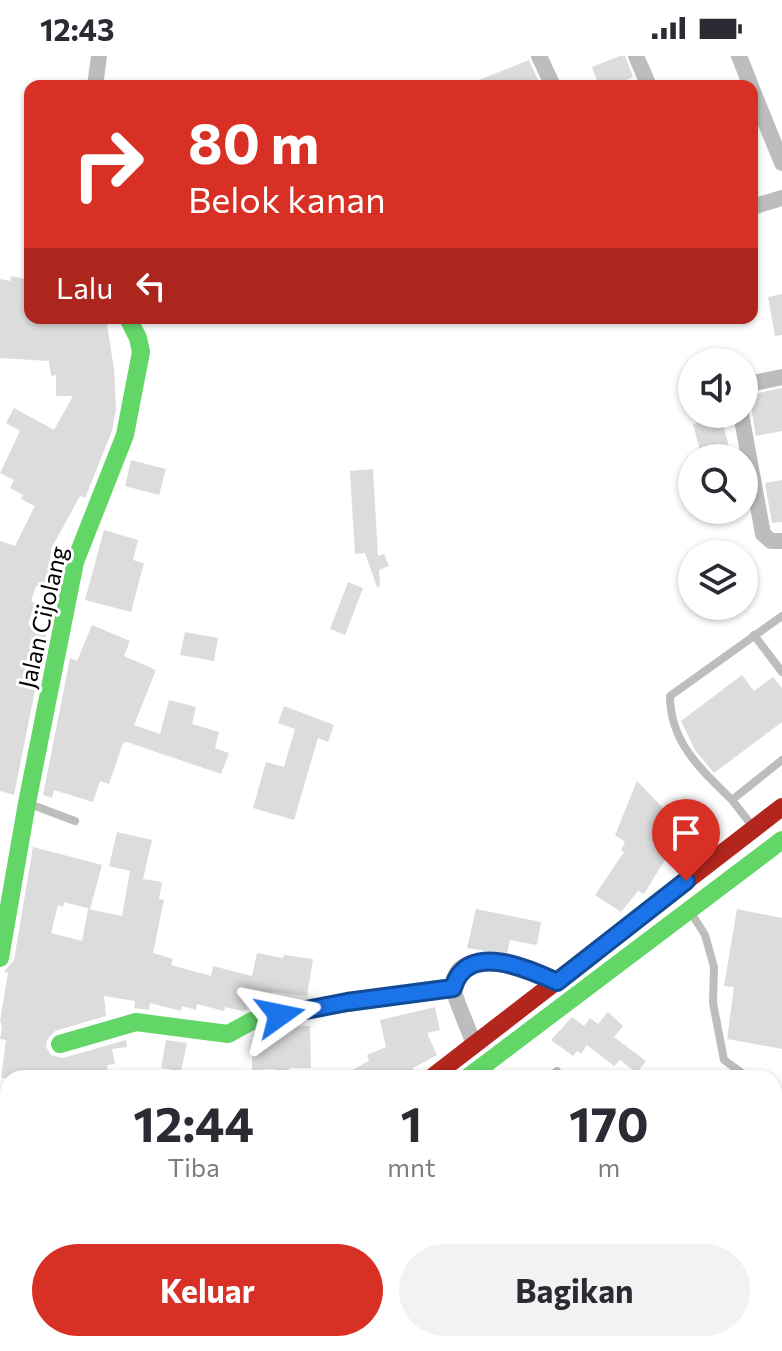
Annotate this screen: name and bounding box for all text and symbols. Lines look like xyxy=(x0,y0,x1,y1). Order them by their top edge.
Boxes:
text: 12:43 xyxy=(40,10,114,47)
text: 80 m xyxy=(188,107,319,176)
icon: right xyxy=(56,112,160,216)
text: Belok kanan xyxy=(188,176,386,220)
icon: left xyxy=(129,264,173,308)
text: Lalu xyxy=(56,268,113,305)
map controls xyxy=(678,348,758,620)
button: sound xyxy=(678,348,758,428)
button: search xyxy=(678,444,758,524)
button: layers xyxy=(678,540,758,620)
street label: Jalan Cijolang xyxy=(12,543,72,691)
pin xyxy=(652,799,720,881)
icon: arrive xyxy=(664,811,708,855)
position arrow xyxy=(238,973,322,1057)
text: 12:44 xyxy=(133,1093,254,1152)
text: 1 xyxy=(401,1093,422,1152)
text: 170 xyxy=(569,1093,649,1152)
text: Tiba xyxy=(167,1151,220,1182)
text: mnt xyxy=(387,1151,436,1182)
text: m xyxy=(597,1151,620,1182)
button: Keluar xyxy=(32,1244,383,1336)
button: Bagikan xyxy=(399,1244,750,1336)

